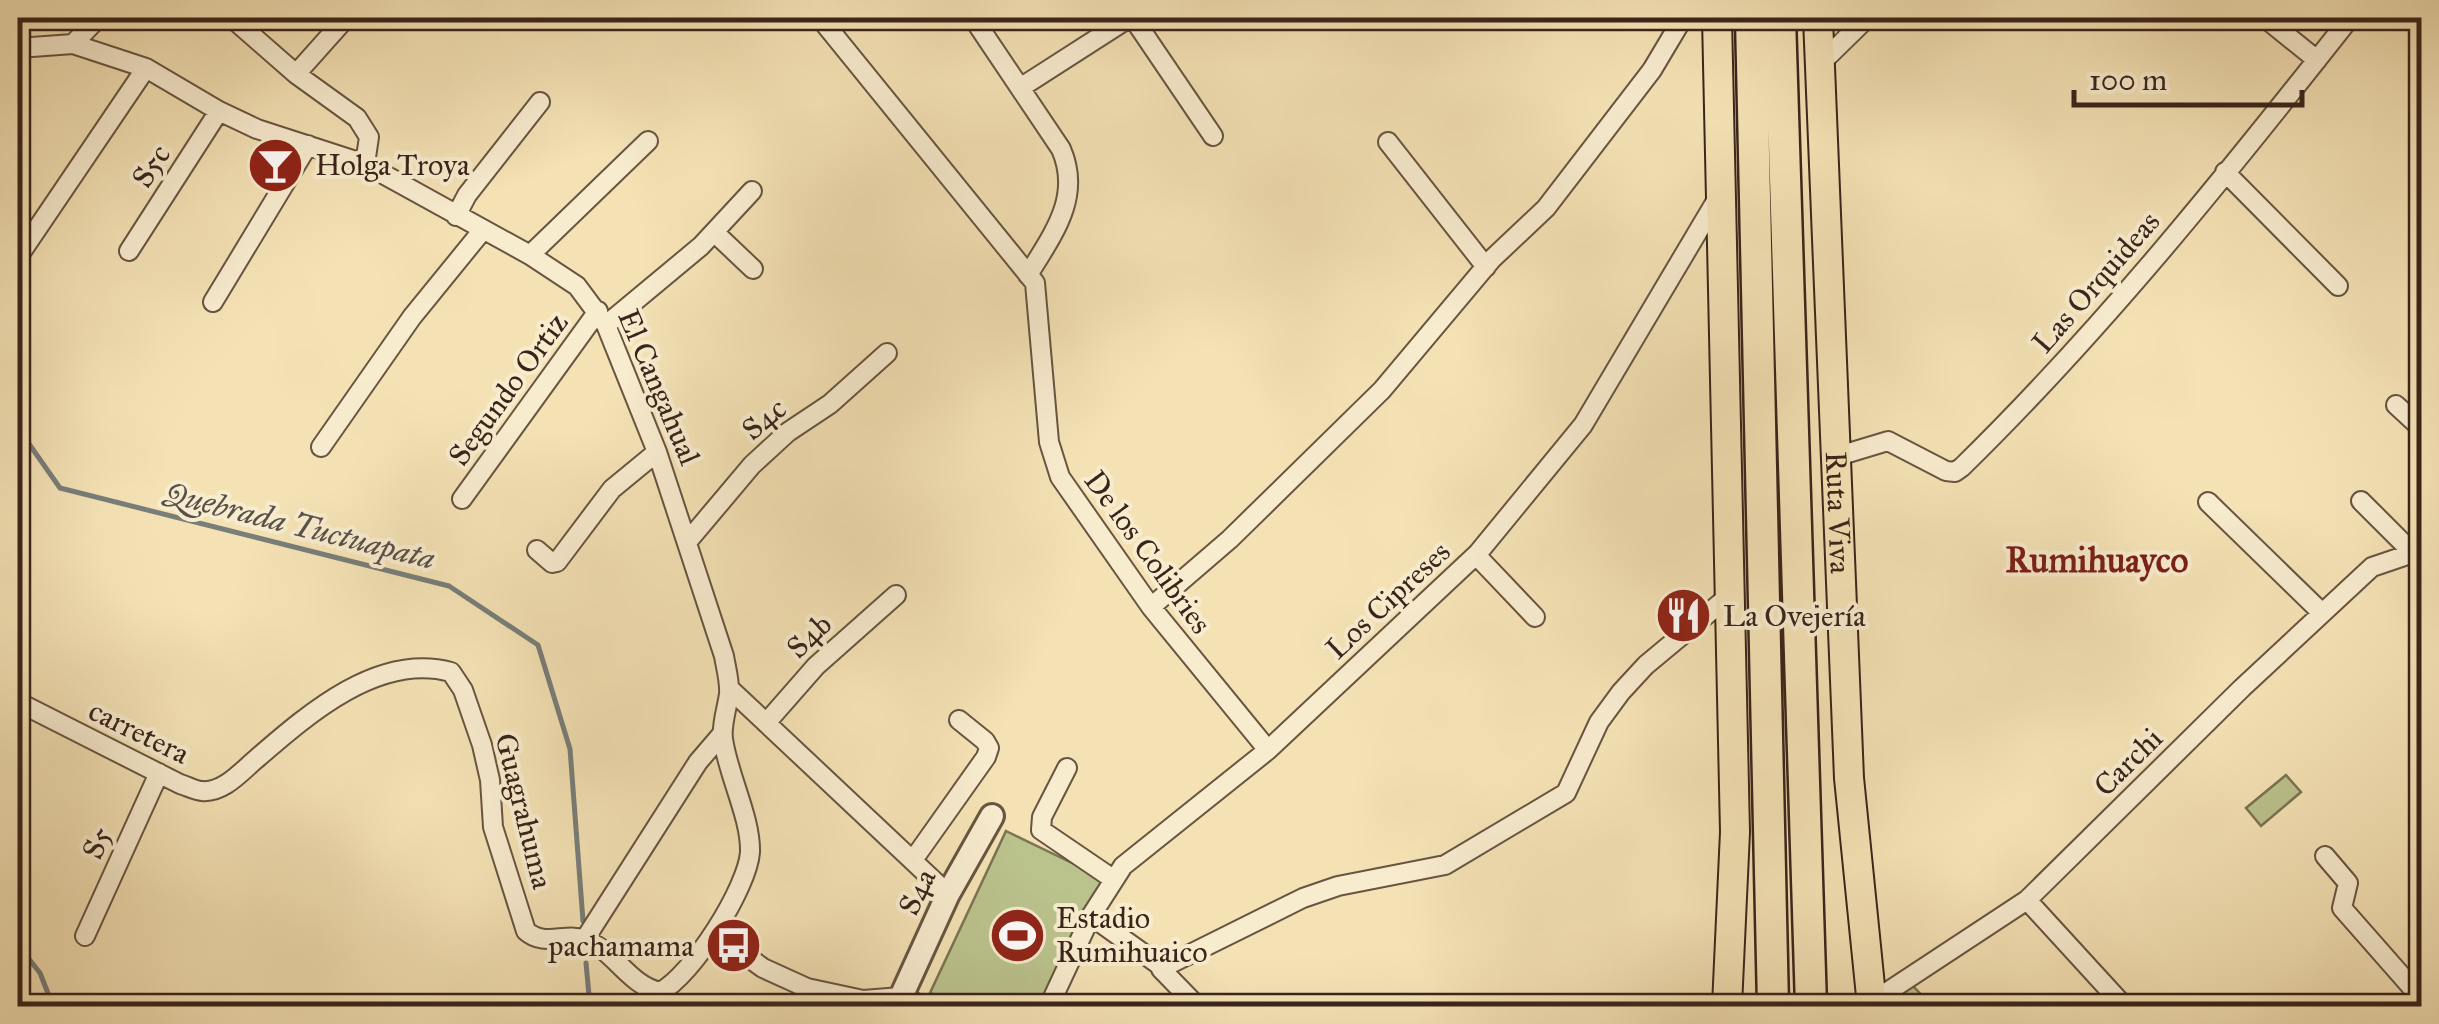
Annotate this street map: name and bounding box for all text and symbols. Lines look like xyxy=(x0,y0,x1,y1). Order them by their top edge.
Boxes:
scale bar xyxy=(2074,45,2302,107)
text: 100 m xyxy=(2089,62,2167,98)
bar icon: Holga Troya xyxy=(246,135,306,195)
street label: S5c xyxy=(124,138,178,194)
place label: Holga Troya xyxy=(315,147,470,183)
street label: Las Orquideas xyxy=(2025,204,2167,360)
street label: El Cangahual xyxy=(610,304,708,471)
street label: Segundo Ortiz xyxy=(441,306,576,472)
street label: S4c xyxy=(735,390,793,448)
street label: Ruta Viva xyxy=(1818,451,1859,575)
street label: De los Colibries xyxy=(1077,464,1219,640)
water label: Quebrada Tuctuapata xyxy=(159,473,439,578)
street label: Los Cipreses xyxy=(1319,533,1457,667)
district label: Rumihuayco xyxy=(2005,539,2189,582)
restaurant icon: La Ovejería xyxy=(1654,586,1714,646)
place label: La Ovejería xyxy=(1723,598,1866,634)
street label: S4b xyxy=(779,606,839,666)
street label: carretera xyxy=(83,692,195,772)
street label: Carchi xyxy=(2086,720,2170,804)
street label: Guagrahuma xyxy=(487,730,561,893)
street label: S5 xyxy=(74,821,120,865)
street label: S4a xyxy=(891,863,944,921)
place label: Estadio Rumihuaico xyxy=(1056,900,1208,970)
sports icon: Estadio Rumihuaico xyxy=(987,905,1047,965)
bus stop icon: pachamama xyxy=(703,916,763,976)
place label: pachamama xyxy=(548,928,694,964)

